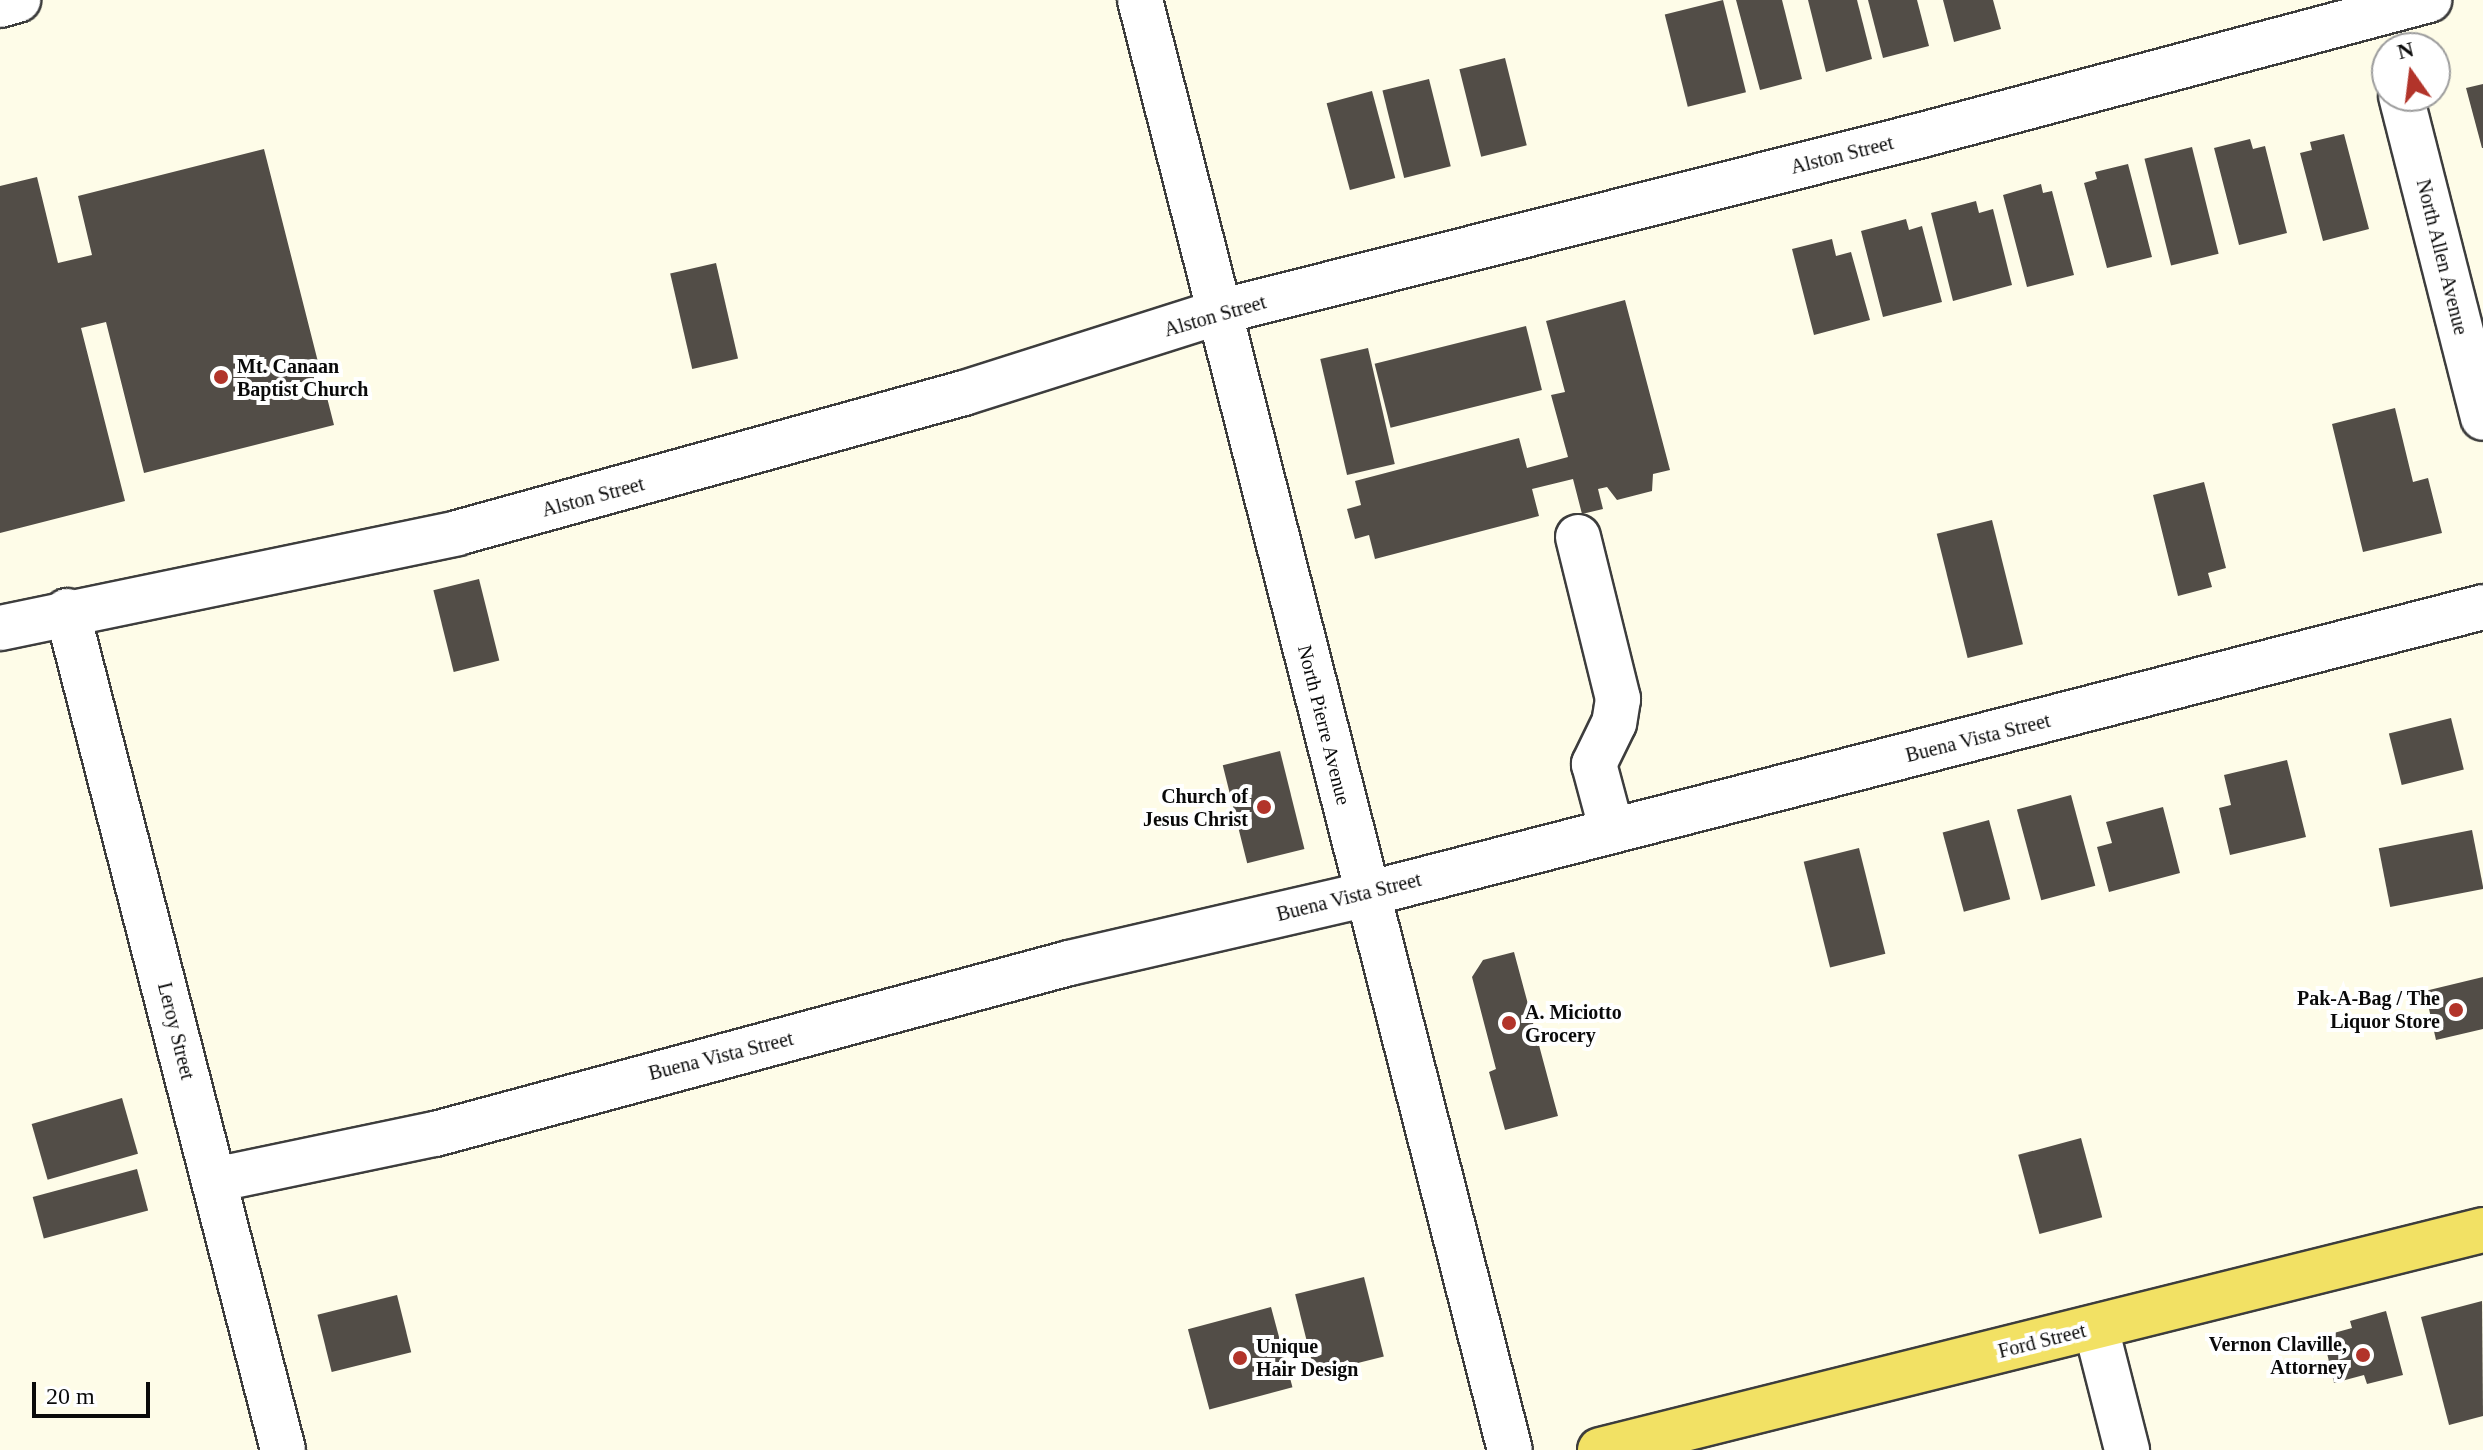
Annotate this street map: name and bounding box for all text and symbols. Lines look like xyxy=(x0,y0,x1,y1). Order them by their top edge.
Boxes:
north arrow xyxy=(2371,32,2451,112)
text: N xyxy=(2395,36,2416,64)
street label: Alston Street xyxy=(1788,131,1896,179)
street label: North Allen Avenue xyxy=(2411,176,2473,338)
street label: Alston Street xyxy=(1161,290,1269,342)
place label: Mt. Canaan Baptist Church xyxy=(237,354,368,401)
marker: Mt. Canaan Baptist Church xyxy=(212,368,230,386)
street label: Alston Street xyxy=(539,472,647,522)
street label: North Pierre Avenue xyxy=(1292,642,1356,808)
street label: Buena Vista Street xyxy=(1903,708,2053,768)
place label: Church of Jesus Christ xyxy=(1143,784,1248,831)
marker: Church of Jesus Christ xyxy=(1255,798,1273,816)
street label: Buena Vista Street xyxy=(1274,867,1424,927)
street label: Leroy Street xyxy=(152,980,200,1082)
place label: Pak-A-Bag / The Liquor Store xyxy=(2297,986,2440,1033)
place label: A. Miciotto Grocery xyxy=(1525,1000,1622,1047)
marker: Pak-A-Bag / The Liquor Store xyxy=(2447,1001,2465,1019)
marker: A. Miciotto Grocery xyxy=(1500,1014,1518,1032)
street label: Buena Vista Street xyxy=(646,1026,796,1086)
street label: Ford Street xyxy=(1996,1319,2088,1363)
place label: Vernon Claville, Attorney xyxy=(2209,1332,2347,1379)
place label: Unique Hair Design xyxy=(1256,1334,1359,1381)
marker: Vernon Claville, Attorney xyxy=(2354,1346,2372,1364)
marker: Unique Hair Design xyxy=(1231,1349,1249,1367)
scale bar xyxy=(36,1366,154,1416)
text: 20 m xyxy=(46,1383,95,1409)

